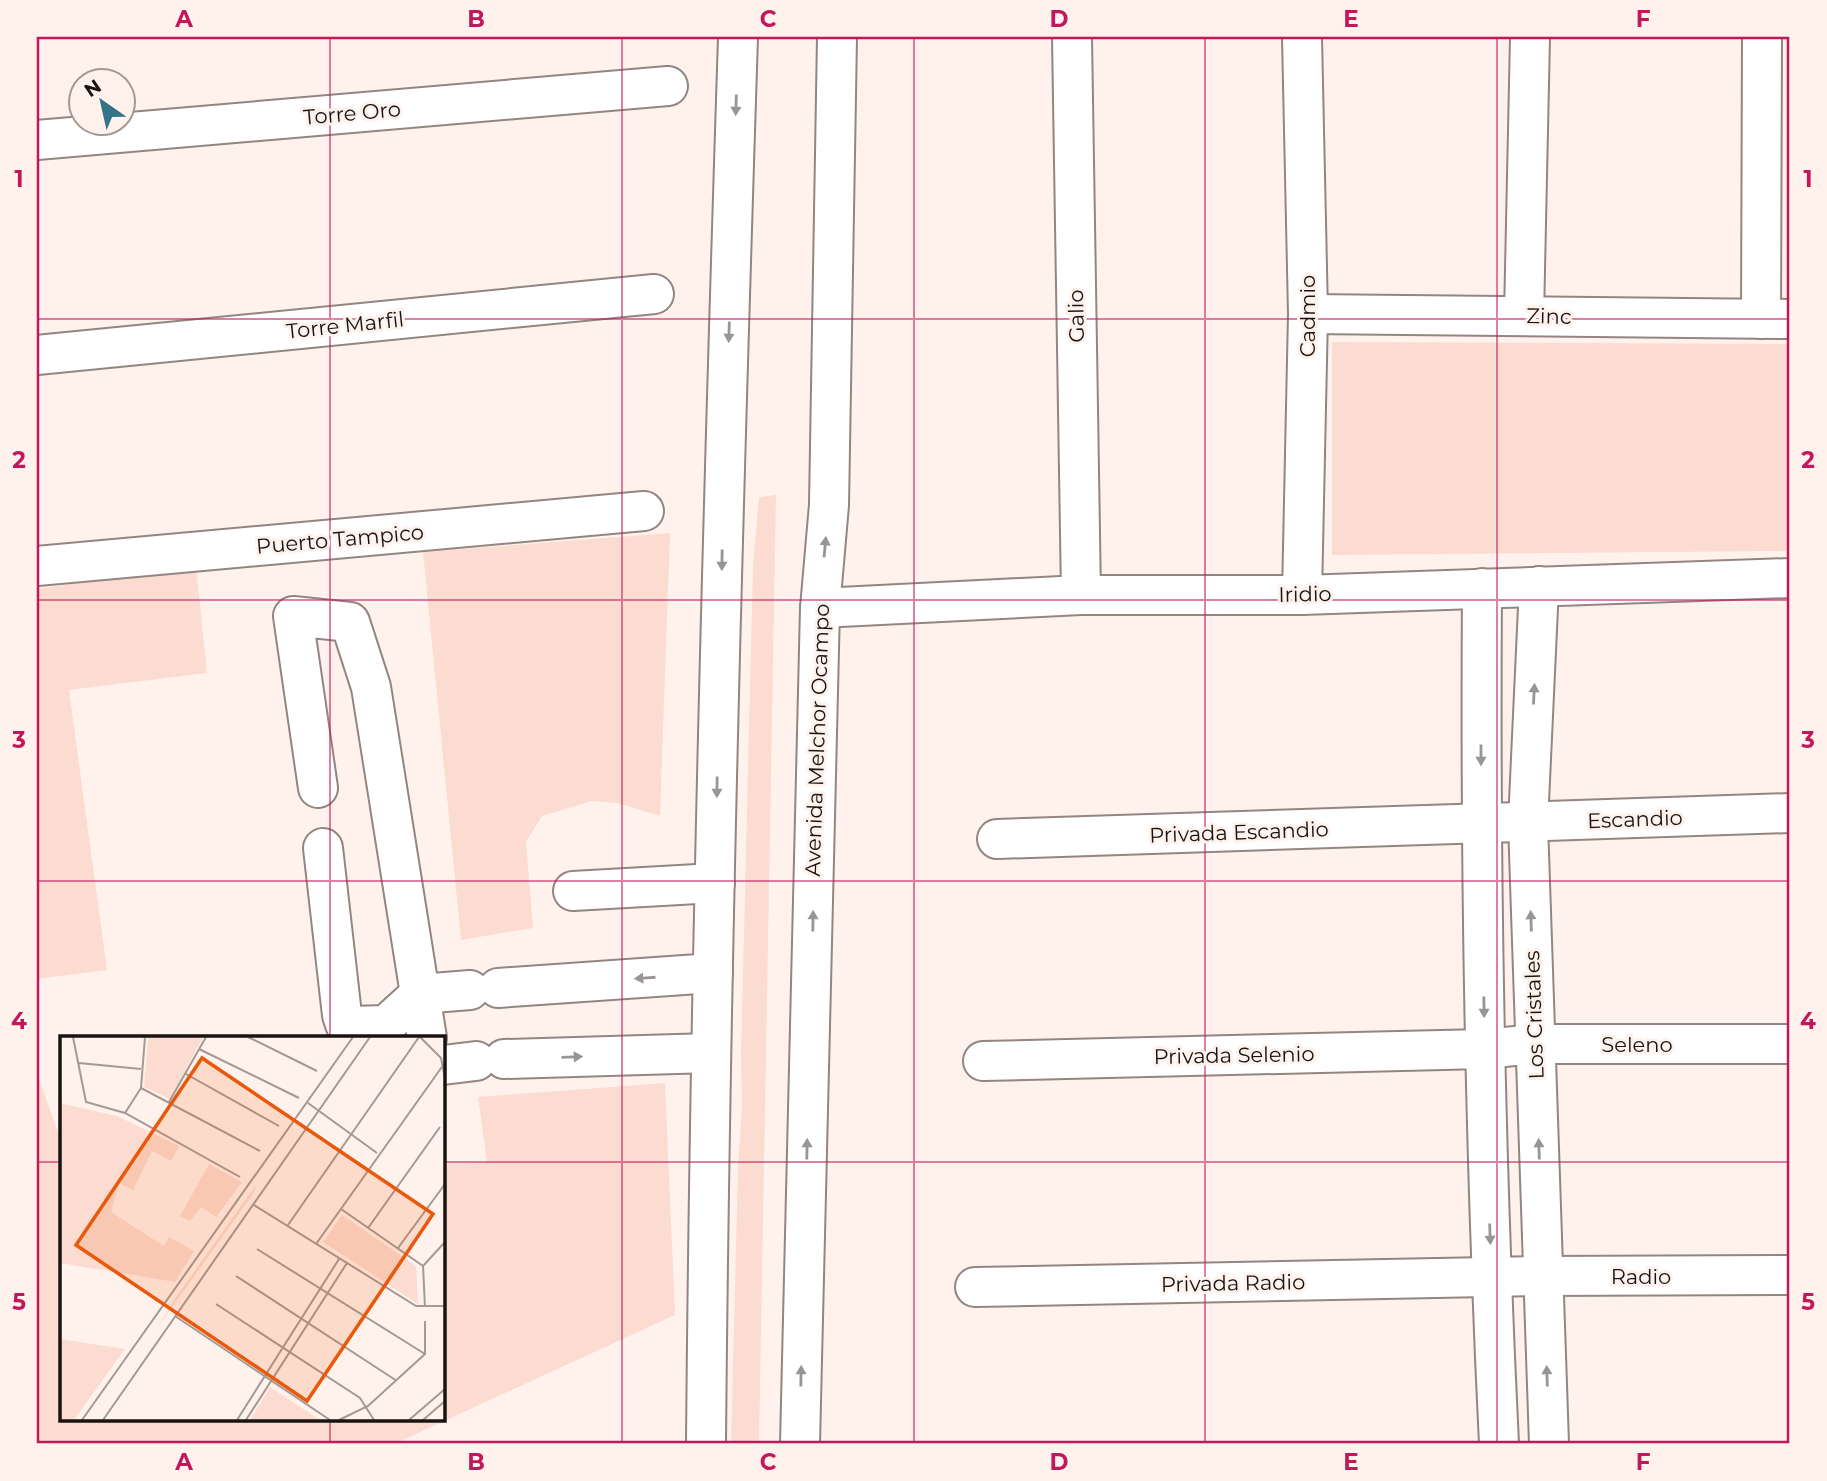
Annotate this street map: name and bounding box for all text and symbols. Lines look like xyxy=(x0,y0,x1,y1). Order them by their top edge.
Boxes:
text: A xyxy=(174,5,193,33)
text: B xyxy=(467,5,485,33)
text: C xyxy=(760,5,777,33)
text: D xyxy=(1050,5,1069,33)
text: E xyxy=(1343,5,1359,33)
text: F xyxy=(1636,5,1651,33)
north arrow xyxy=(66,66,136,136)
text: N xyxy=(80,74,106,102)
one-way arrow xyxy=(730,94,742,116)
street label: Torre Oro xyxy=(302,96,402,130)
text: 1 xyxy=(14,165,24,193)
text: 1 xyxy=(1803,165,1813,193)
street label: Cadmio xyxy=(1295,275,1320,357)
street label: Galio xyxy=(1063,289,1089,343)
street label: Zinc xyxy=(1526,303,1572,329)
street label: Torre Marfil xyxy=(285,306,405,344)
one-way arrow xyxy=(723,322,734,344)
text: 2 xyxy=(12,446,26,474)
text: 2 xyxy=(1801,446,1815,474)
street label: Puerto Tampico xyxy=(255,519,425,559)
one-way arrow xyxy=(820,536,831,558)
one-way arrow xyxy=(716,549,728,571)
street label: Iridio xyxy=(1278,581,1332,607)
street label: Avenida Melchor Ocampo xyxy=(800,603,834,877)
one-way arrow xyxy=(1528,683,1539,705)
text: 3 xyxy=(11,726,26,754)
text: 3 xyxy=(1800,726,1815,754)
one-way arrow xyxy=(1475,744,1487,766)
one-way arrow xyxy=(711,776,723,798)
street label: Escandio xyxy=(1587,805,1683,833)
street label: Privada Escandio xyxy=(1149,816,1329,848)
one-way arrow xyxy=(807,910,818,932)
one-way arrow xyxy=(1525,910,1536,932)
street label: Los Cristales xyxy=(1519,950,1549,1080)
one-way arrow xyxy=(633,973,655,984)
one-way arrow xyxy=(1478,996,1489,1018)
text: 4 xyxy=(11,1007,27,1035)
text: 4 xyxy=(1800,1007,1816,1035)
street label: Seleno xyxy=(1601,1032,1673,1057)
inset map xyxy=(60,1036,444,1422)
street label: Privada Selenio xyxy=(1153,1041,1315,1069)
one-way arrow xyxy=(562,1051,584,1062)
one-way arrow xyxy=(801,1137,813,1159)
one-way arrow xyxy=(1533,1137,1544,1159)
one-way arrow xyxy=(1484,1223,1495,1245)
street label: Radio xyxy=(1611,1264,1671,1289)
street label: Privada Radio xyxy=(1161,1269,1305,1297)
text: 5 xyxy=(12,1288,26,1316)
text: 5 xyxy=(1801,1288,1815,1316)
one-way arrow xyxy=(796,1365,807,1387)
one-way arrow xyxy=(1541,1365,1552,1387)
text: A xyxy=(174,1448,193,1476)
text: B xyxy=(467,1448,485,1476)
text: C xyxy=(760,1448,777,1476)
text: D xyxy=(1050,1448,1069,1476)
text: E xyxy=(1343,1448,1359,1476)
text: F xyxy=(1636,1448,1651,1476)

